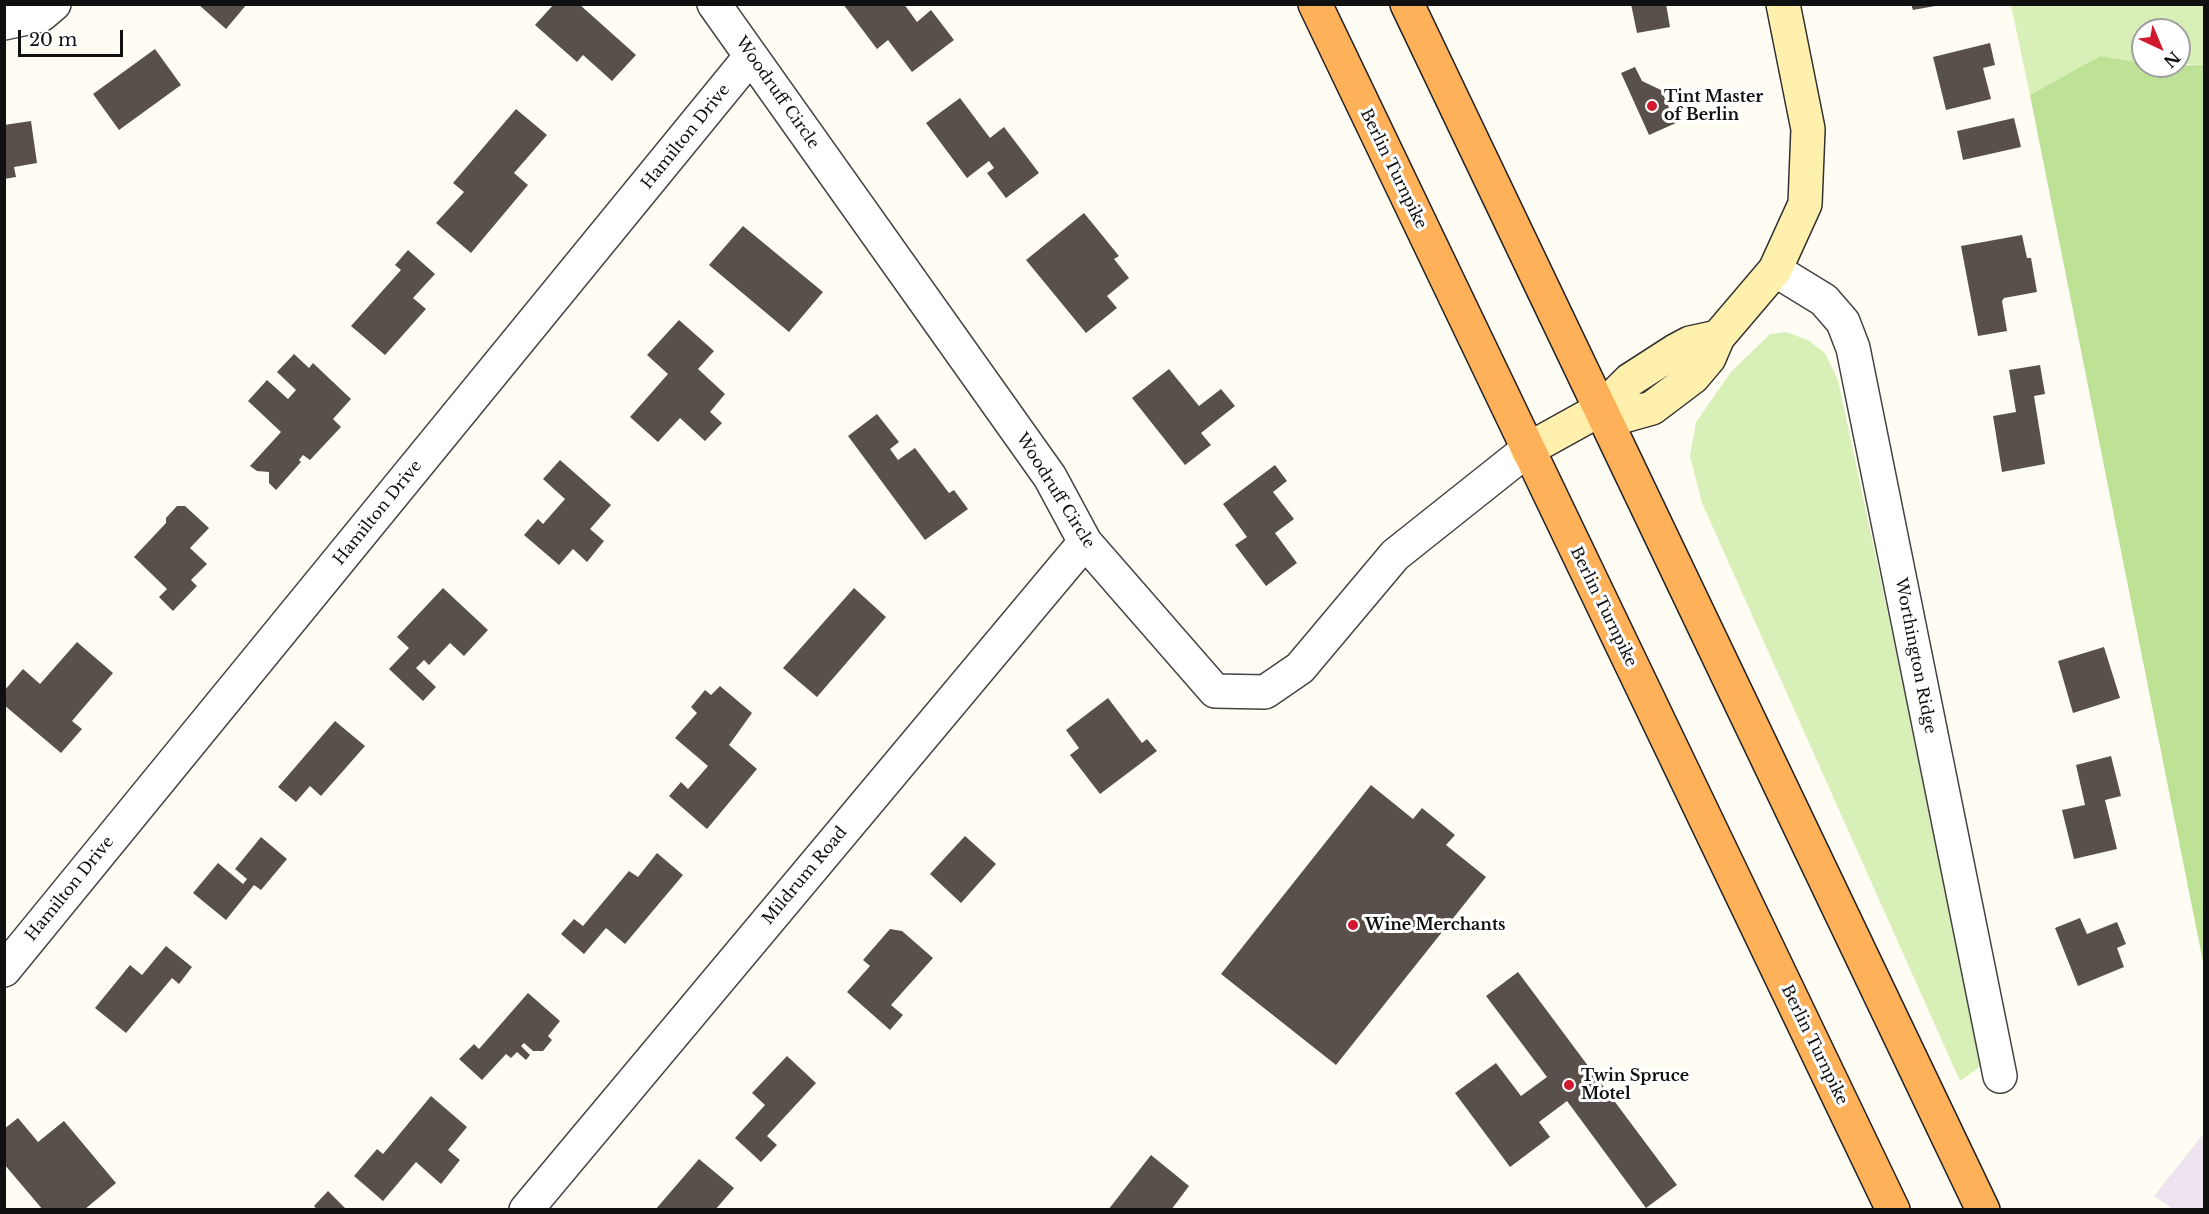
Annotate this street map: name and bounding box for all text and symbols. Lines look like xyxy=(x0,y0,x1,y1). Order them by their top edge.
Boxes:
scale bar xyxy=(21,18,126,56)
north arrow xyxy=(2131,18,2191,78)
text: 20 m xyxy=(29,29,77,51)
street label: Woodruff Circle xyxy=(731,33,823,153)
text: N xyxy=(2160,47,2184,72)
street label: Hamilton Drive xyxy=(638,81,734,193)
place label: Tint Master of Berlin xyxy=(1664,87,1763,125)
marker: Tint Master of Berlin xyxy=(1645,99,1659,113)
street label: Berlin Turnpike xyxy=(1356,106,1430,232)
street label: Woodruff Circle xyxy=(1012,430,1098,552)
street label: Hamilton Drive xyxy=(330,457,426,569)
street label: Berlin Turnpike xyxy=(1566,544,1640,670)
street label: Worthington Ridge xyxy=(1890,576,1940,736)
street label: Mildrum Road xyxy=(759,823,851,929)
street label: Hamilton Drive xyxy=(22,833,118,945)
place label: Wine Merchants xyxy=(1365,915,1505,935)
marker: Wine Merchants xyxy=(1346,918,1360,932)
street label: Berlin Turnpike xyxy=(1777,982,1851,1108)
place label: Twin Spruce Motel xyxy=(1581,1066,1689,1104)
marker: Twin Spruce Motel xyxy=(1562,1078,1576,1092)

